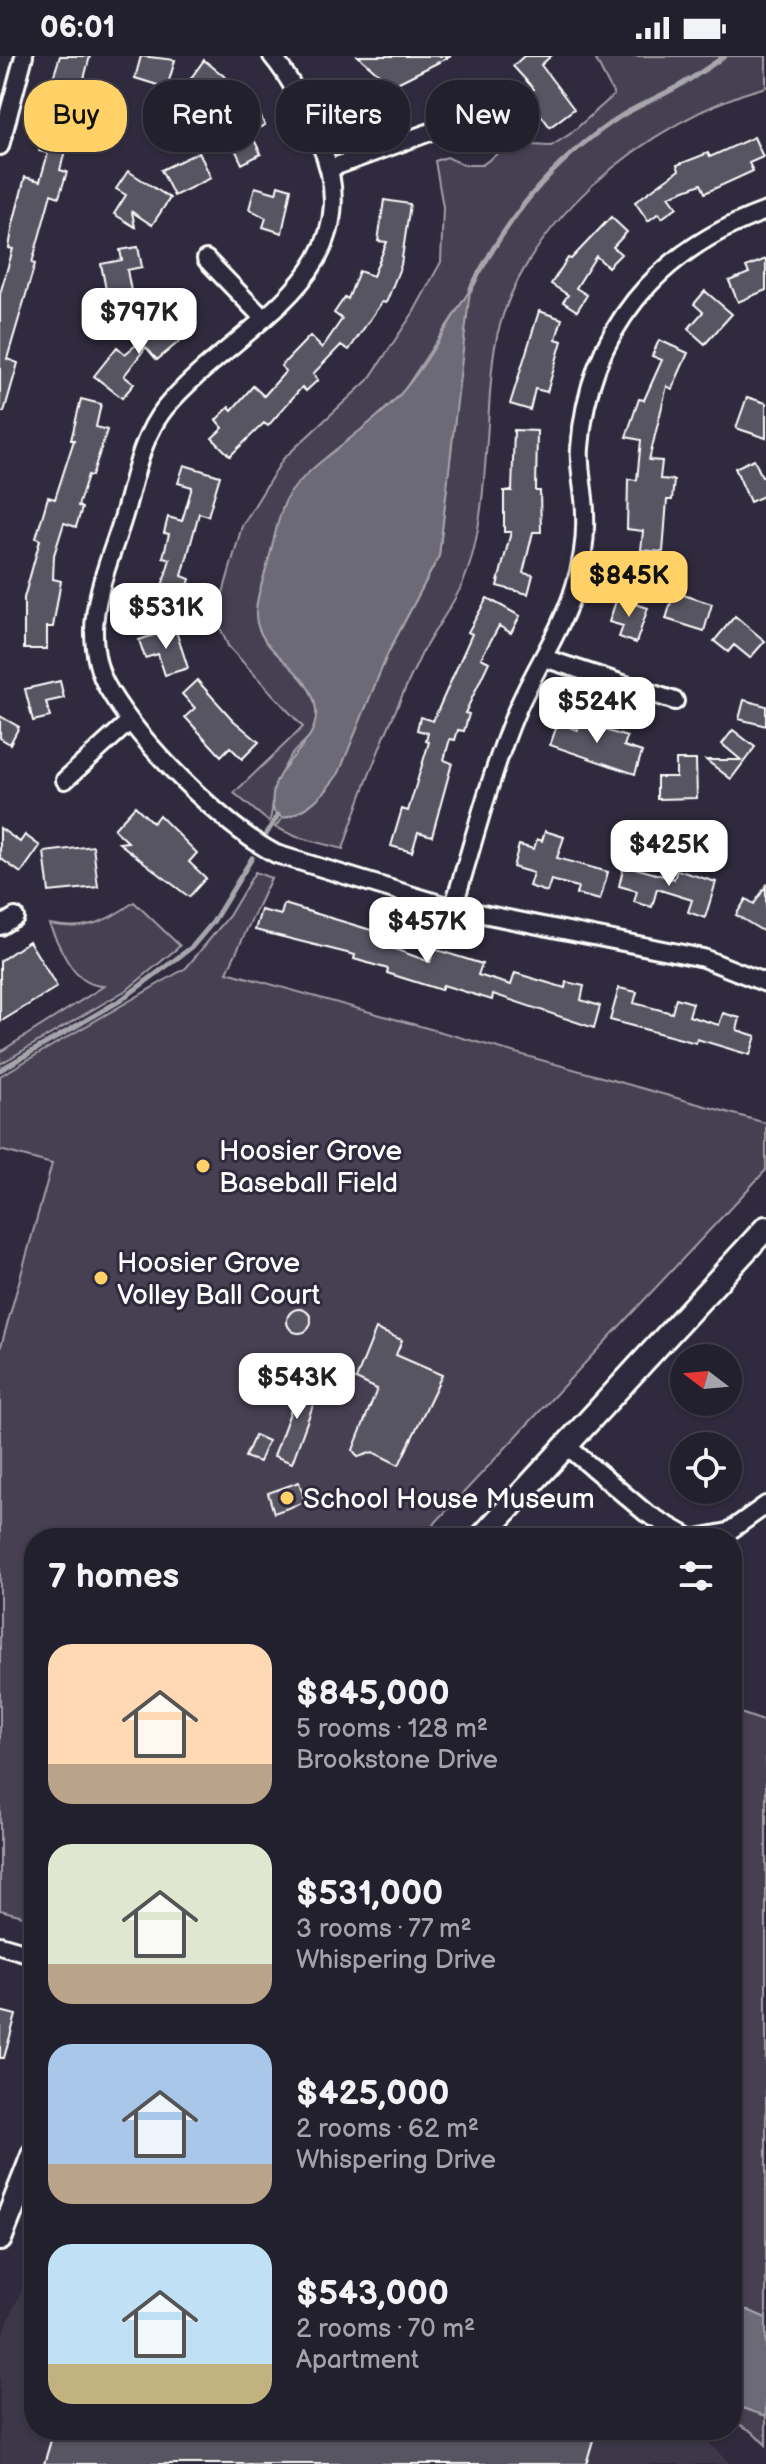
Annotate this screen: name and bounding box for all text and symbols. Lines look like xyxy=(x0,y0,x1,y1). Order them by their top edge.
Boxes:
text: 06:01 xyxy=(40,10,115,46)
chip: Buy xyxy=(24,80,127,152)
chip: Rent xyxy=(143,80,260,152)
chip: Filters xyxy=(276,80,410,152)
chip: New xyxy=(426,80,539,152)
pin: $797K xyxy=(83,288,195,356)
text: $797K xyxy=(100,298,178,329)
pin: $845K xyxy=(573,551,685,619)
text: $845K xyxy=(589,561,669,592)
pin: $531K xyxy=(110,583,222,651)
text: $531K xyxy=(128,593,204,624)
pin: $524K xyxy=(541,677,653,745)
text: $524K xyxy=(557,687,637,718)
pin: $425K xyxy=(613,820,725,888)
text: $425K xyxy=(629,830,709,861)
pin: $457K xyxy=(371,897,483,965)
text: $457K xyxy=(387,907,467,938)
place label: Hoosier Grove Baseball Field xyxy=(219,1135,402,1200)
marker: Hoosier Grove Baseball Field xyxy=(194,1157,212,1175)
place label: Hoosier Grove Volley Ball Court xyxy=(117,1247,321,1312)
marker: Hoosier Grove Volley Ball Court xyxy=(92,1269,110,1287)
north arrow xyxy=(670,1344,742,1416)
map controls xyxy=(670,1344,742,1504)
pin: $543K xyxy=(241,1353,353,1421)
text: $543K xyxy=(257,1363,337,1394)
button: locate xyxy=(670,1432,742,1504)
place label: School House Museum xyxy=(303,1483,595,1516)
marker: School House Museum xyxy=(278,1489,296,1507)
icon: filters xyxy=(674,1554,718,1598)
text: 7 homes xyxy=(48,1556,179,1597)
text: $845,000 xyxy=(296,1673,450,1714)
icon: home xyxy=(112,1676,208,1772)
text: 5 rooms · 128 m² xyxy=(296,1714,488,1745)
text: Brookstone Drive xyxy=(296,1745,498,1776)
text: $531,000 xyxy=(296,1873,443,1914)
icon: home xyxy=(112,1876,208,1972)
text: 3 rooms · 77 m² xyxy=(296,1914,472,1945)
text: Whispering Drive xyxy=(296,1945,496,1976)
text: $425,000 xyxy=(296,2073,450,2114)
icon: home xyxy=(112,2076,208,2172)
text: 2 rooms · 62 m² xyxy=(296,2114,479,2145)
text: Whispering Drive xyxy=(296,2145,496,2176)
text: $543,000 xyxy=(296,2273,449,2314)
icon: home xyxy=(112,2276,208,2372)
text: 2 rooms · 70 m² xyxy=(296,2314,475,2345)
text: Apartment xyxy=(296,2345,419,2376)

